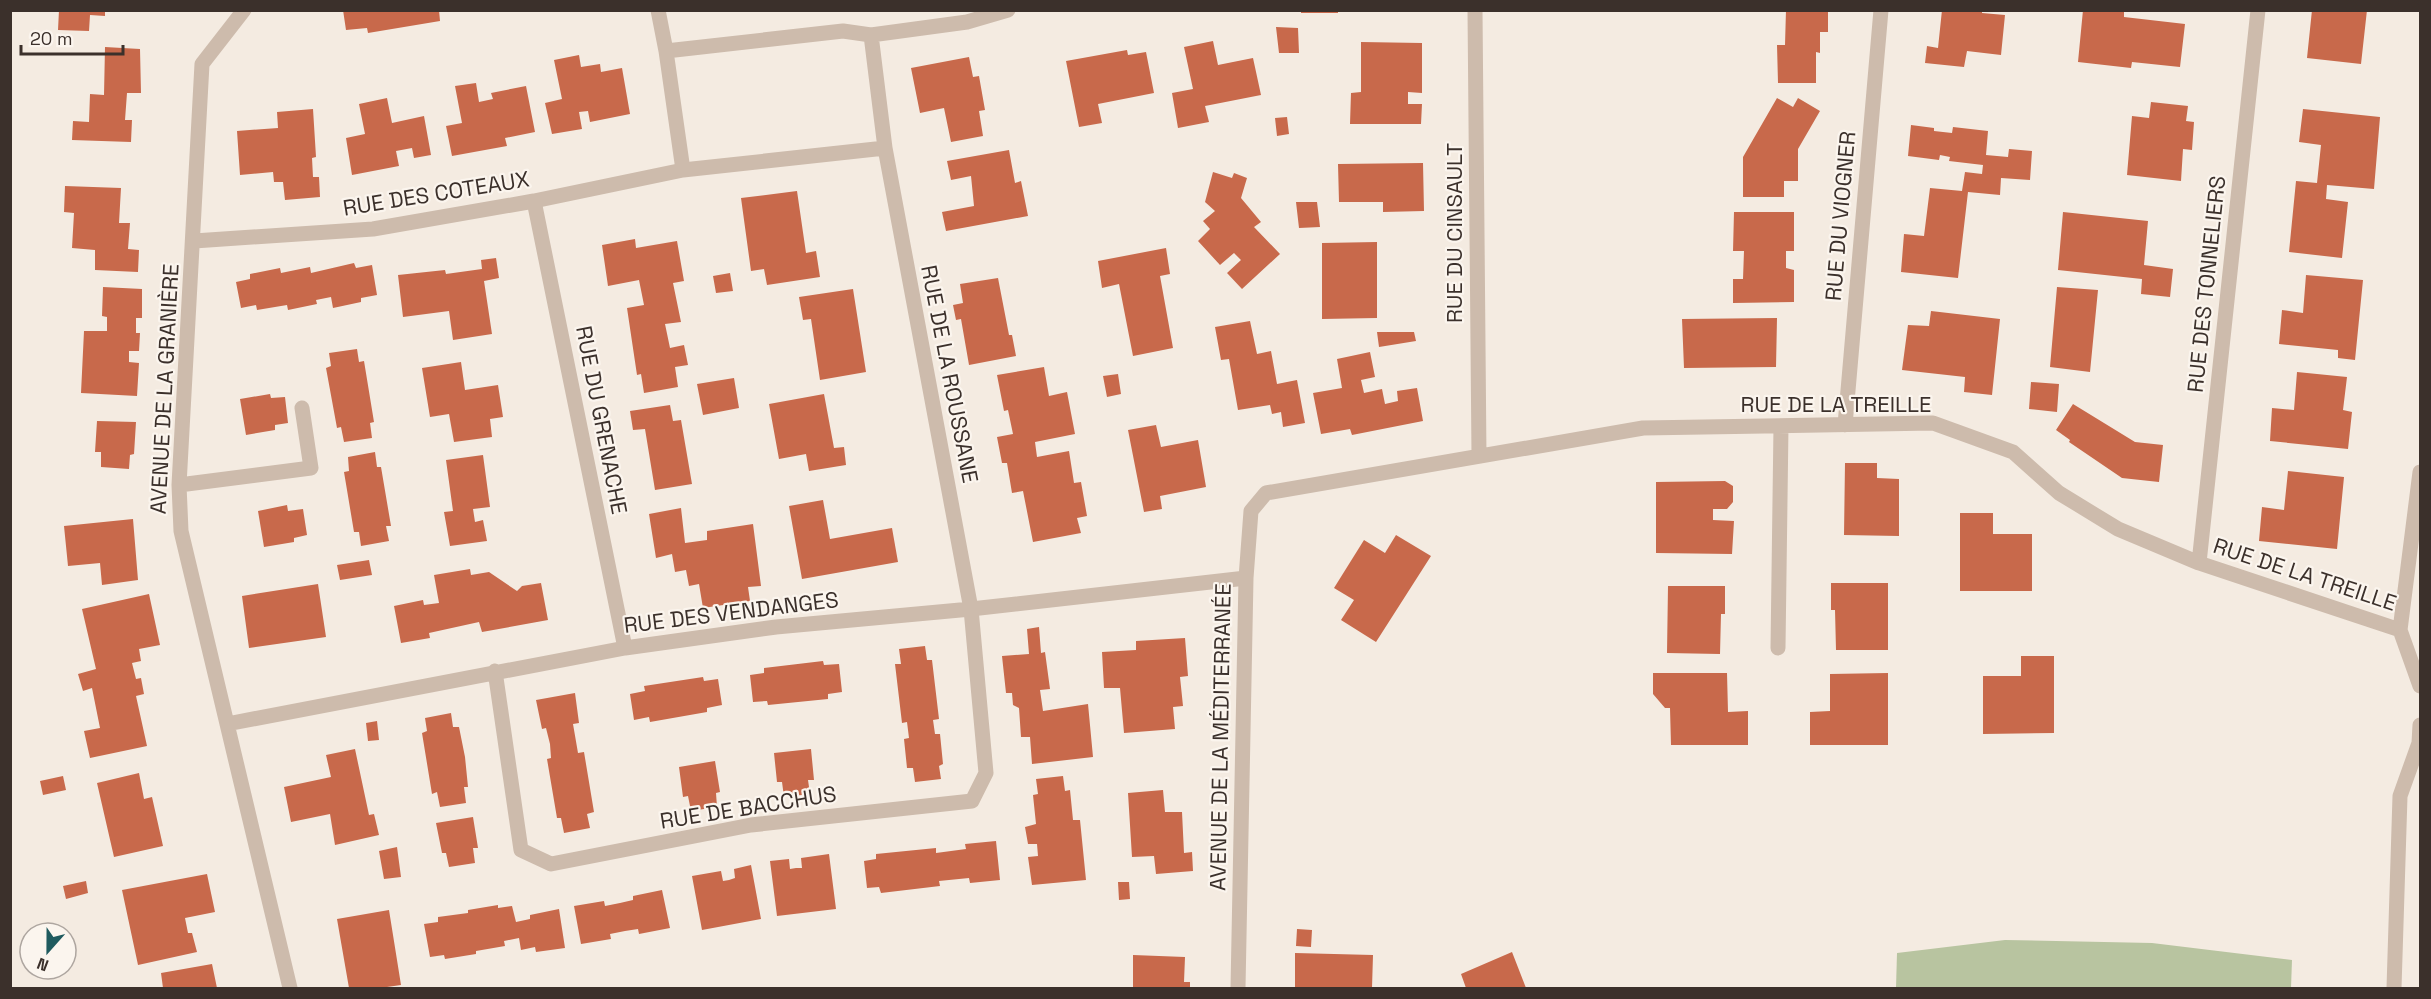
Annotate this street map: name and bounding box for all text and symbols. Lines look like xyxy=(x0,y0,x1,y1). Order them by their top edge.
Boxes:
scale bar xyxy=(21,18,123,56)
text: 20 m xyxy=(30,27,73,50)
street label: RUE DU VIOGNER xyxy=(1819,130,1861,302)
street label: RUE DU CINSAULT xyxy=(1440,143,1468,323)
street label: RUE DES COTEAUX xyxy=(341,164,531,222)
street label: RUE DES TONNELIERS xyxy=(2181,174,2231,394)
street label: AVENUE DE LA GRANIÈRE xyxy=(143,263,185,515)
street label: RUE DE LA ROUSSANE xyxy=(915,263,985,485)
street label: RUE DU GRENACHE xyxy=(570,323,634,517)
street label: RUE DE LA TREILLE xyxy=(1741,390,1931,418)
street label: RUE DE LA TREILLE xyxy=(2210,531,2400,617)
street label: AVENUE DE LA MÉDITERRANÉE xyxy=(1203,583,1237,891)
street label: RUE DES VENDANGES xyxy=(622,585,840,639)
street label: RUE DE BACCHUS xyxy=(658,779,838,835)
north arrow xyxy=(18,921,78,981)
text: N xyxy=(34,953,52,976)

